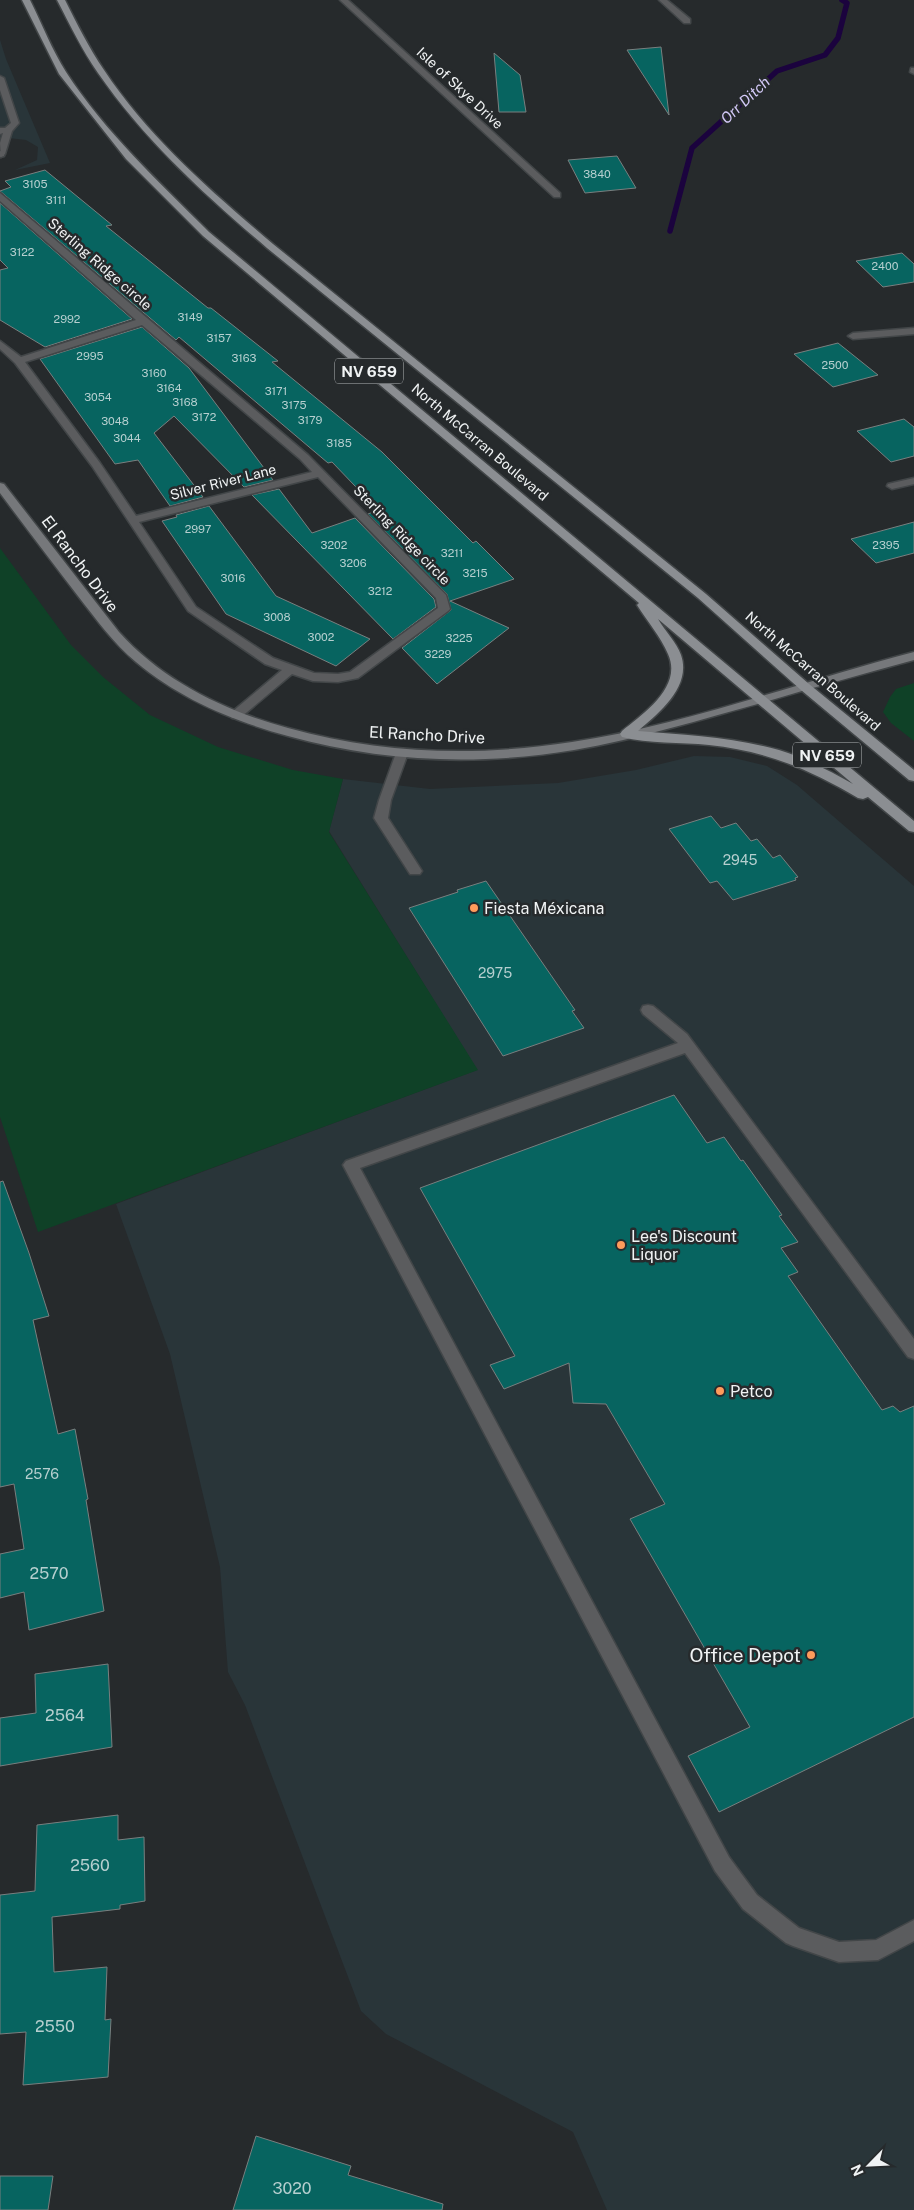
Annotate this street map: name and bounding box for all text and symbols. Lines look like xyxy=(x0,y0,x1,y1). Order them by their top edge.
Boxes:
street label: Isle of Skye Drive xyxy=(414,44,506,132)
water label: Orr Ditch xyxy=(717,73,773,127)
house number: 3840 xyxy=(583,168,611,180)
house number: 3105 xyxy=(22,178,48,190)
house number: 3111 xyxy=(46,194,66,206)
street label: Sterling Ridge circle xyxy=(45,215,155,313)
house number: 3122 xyxy=(10,246,35,258)
house number: 2400 xyxy=(872,260,899,272)
house number: 3149 xyxy=(177,311,203,323)
house number: 2992 xyxy=(54,313,81,325)
house number: 3157 xyxy=(206,332,232,344)
house number: 2995 xyxy=(76,350,104,362)
house number: 3163 xyxy=(231,352,257,364)
road number: NV 659 xyxy=(335,358,403,384)
house number: 2500 xyxy=(822,359,849,371)
house number: 3160 xyxy=(142,367,167,379)
street label: North McCarran Boulevard xyxy=(408,380,552,504)
house number: 3164 xyxy=(156,382,182,394)
house number: 3171 xyxy=(265,385,287,397)
house number: 3054 xyxy=(84,391,112,403)
house number: 3168 xyxy=(172,396,198,408)
house number: 3175 xyxy=(281,399,307,411)
house number: 3172 xyxy=(192,411,217,423)
house number: 3179 xyxy=(298,414,322,426)
house number: 3048 xyxy=(101,415,129,427)
house number: 3044 xyxy=(113,432,141,444)
house number: 3185 xyxy=(326,437,352,449)
street label: Silver River Lane xyxy=(168,461,278,503)
street label: Sterling Ridge circle xyxy=(350,482,454,588)
street label: El Rancho Drive xyxy=(37,512,123,616)
house number: 2997 xyxy=(185,523,212,535)
house number: 3202 xyxy=(321,539,348,551)
house number: 2395 xyxy=(872,539,900,551)
house number: 3211 xyxy=(441,547,463,559)
house number: 3206 xyxy=(340,557,367,569)
house number: 3215 xyxy=(462,567,488,579)
house number: 3016 xyxy=(221,572,246,584)
house number: 3212 xyxy=(368,585,393,597)
street label: North McCarran Boulevard xyxy=(742,608,884,734)
house number: 3008 xyxy=(263,611,291,623)
house number: 3002 xyxy=(308,631,335,643)
house number: 3225 xyxy=(445,632,473,644)
house number: 3229 xyxy=(425,648,452,660)
street label: El Rancho Drive xyxy=(369,722,485,748)
road number: NV 659 xyxy=(793,742,861,768)
house number: 2945 xyxy=(723,852,757,868)
place label: Fiesta Méxicana xyxy=(484,899,604,918)
marker: Fiesta Méxicana xyxy=(468,902,480,914)
house number: 2975 xyxy=(478,965,512,981)
place label: Lee's Discount Liquor xyxy=(631,1227,737,1264)
marker: Lee's Discount Liquor xyxy=(615,1239,627,1251)
place label: Petco xyxy=(730,1382,772,1401)
marker: Petco xyxy=(714,1385,726,1397)
house number: 2576 xyxy=(25,1466,59,1482)
house number: 2570 xyxy=(30,1564,69,1583)
place label: Office Depot xyxy=(689,1644,801,1666)
marker: Office Depot xyxy=(805,1649,817,1661)
house number: 2564 xyxy=(45,1706,85,1725)
house number: 2560 xyxy=(70,1856,110,1875)
house number: 2550 xyxy=(35,2017,75,2036)
north arrow xyxy=(844,2140,894,2190)
text: N xyxy=(848,2162,867,2179)
house number: 3020 xyxy=(272,2179,312,2198)

